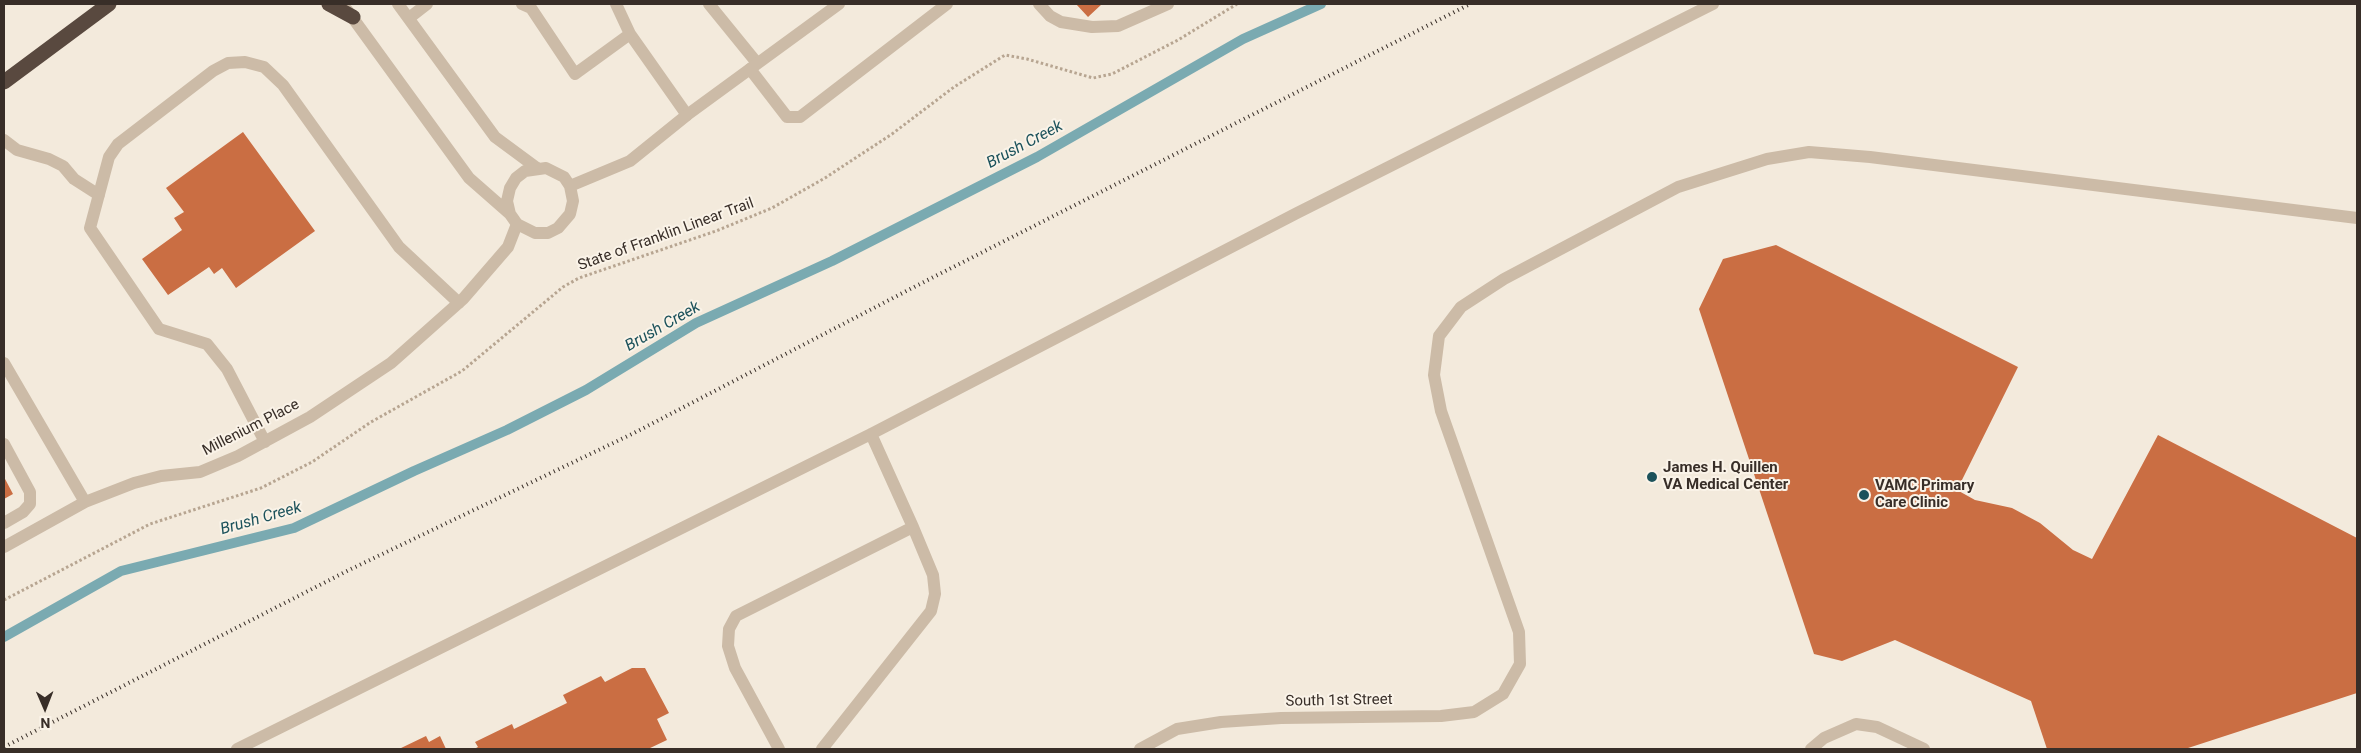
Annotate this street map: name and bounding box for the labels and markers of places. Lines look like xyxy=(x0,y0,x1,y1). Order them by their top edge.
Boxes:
place label: James H. Quillen VA Medical Center xyxy=(1663,459,1788,494)
marker: James H. Quillen VA Medical Center xyxy=(1645,470,1659,484)
place label: VAMC Primary Care Clinic xyxy=(1875,477,1974,512)
marker: VAMC Primary Care Clinic xyxy=(1857,488,1871,502)

